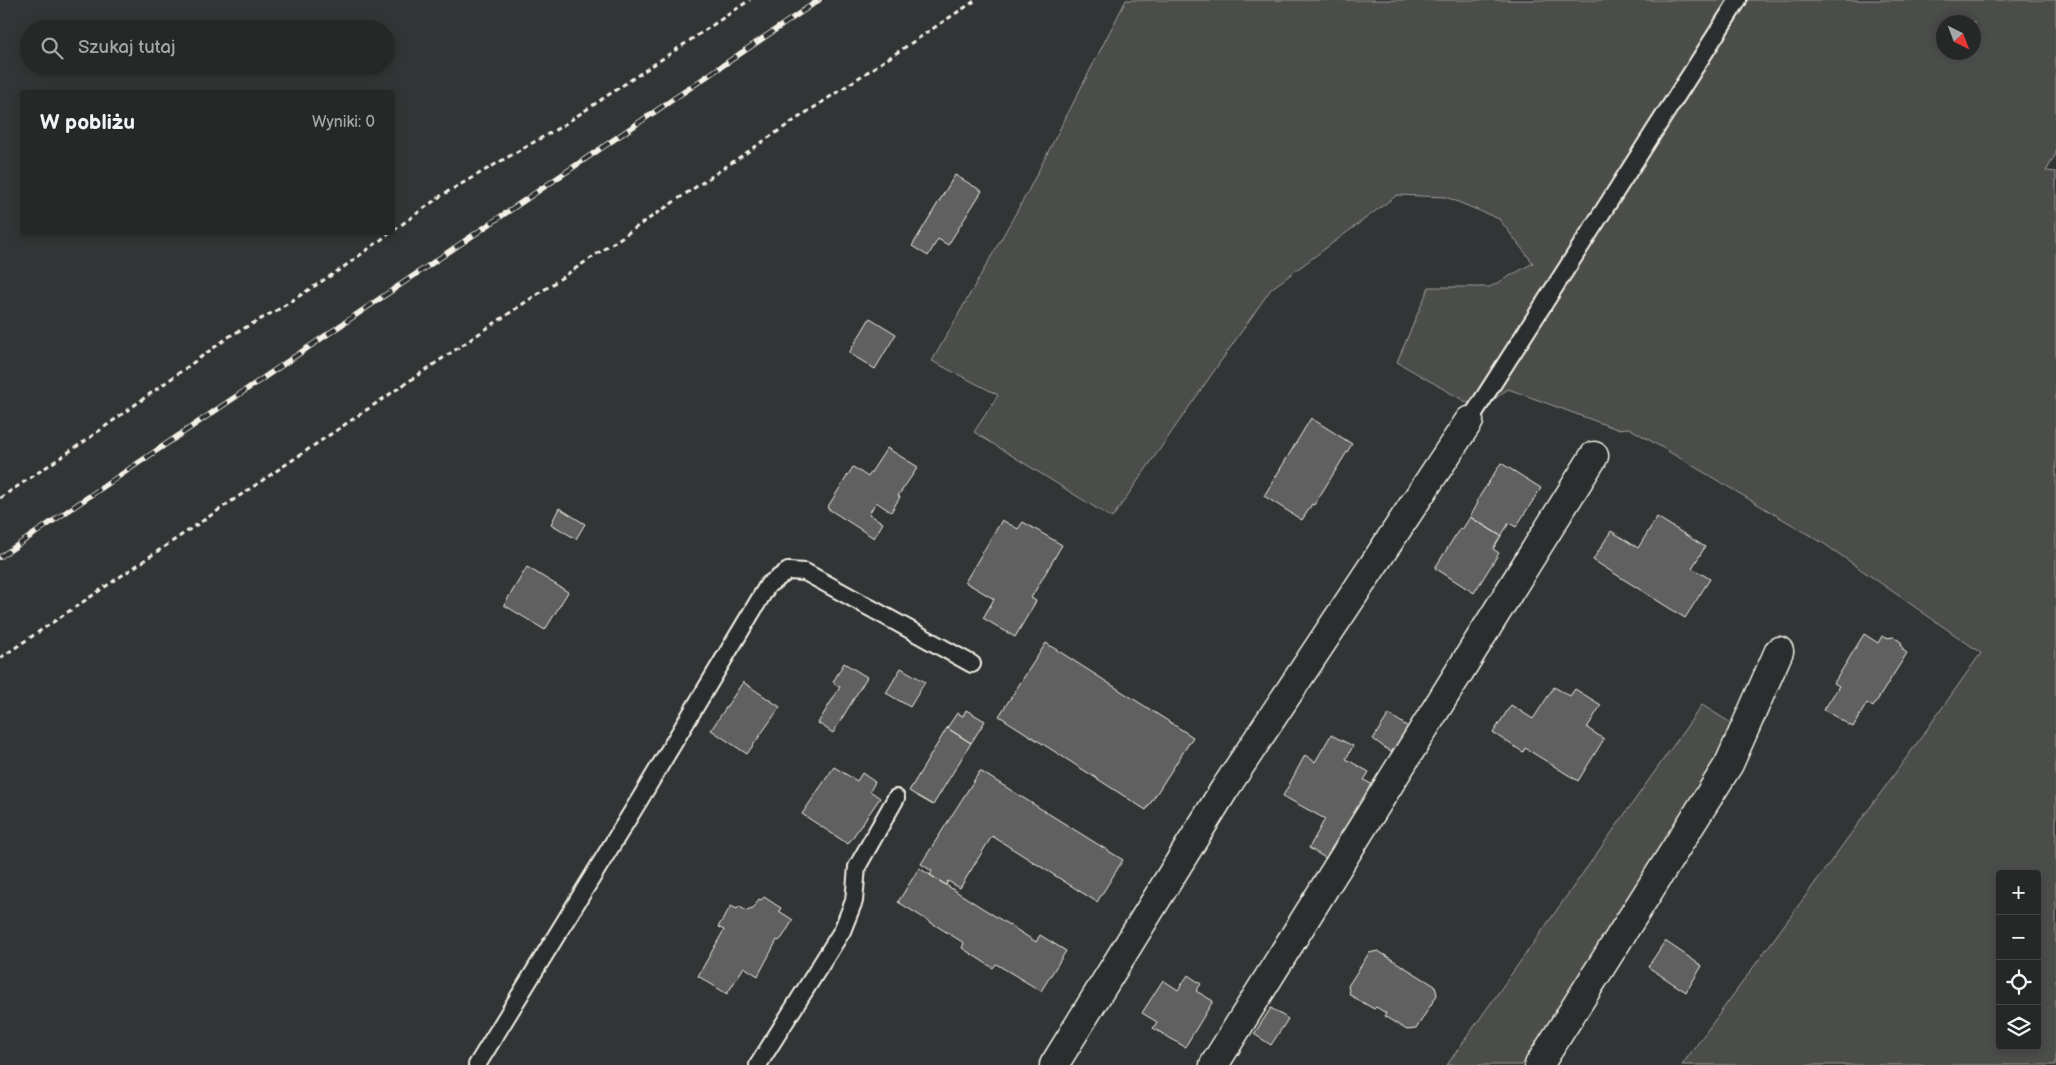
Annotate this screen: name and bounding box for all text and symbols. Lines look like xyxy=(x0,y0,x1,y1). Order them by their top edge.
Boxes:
north arrow xyxy=(1936,15,1981,60)
search box xyxy=(20,20,395,75)
icon: search xyxy=(38,34,66,62)
text: Szukaj tutaj xyxy=(78,36,175,59)
text: W pobliżu xyxy=(40,110,135,135)
text: Wyniki: 0 xyxy=(312,113,375,132)
map controls xyxy=(1996,870,2041,1050)
button: + xyxy=(1996,870,2041,915)
button: − xyxy=(1996,915,2041,960)
button: locate xyxy=(1996,960,2041,1005)
button: layers xyxy=(1996,1005,2041,1050)

